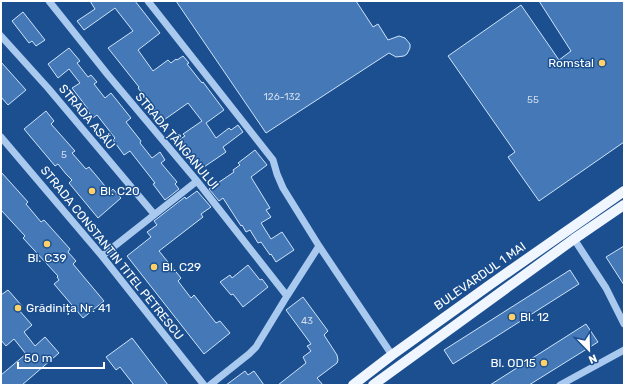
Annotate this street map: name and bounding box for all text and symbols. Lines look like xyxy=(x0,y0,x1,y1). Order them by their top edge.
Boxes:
place label: Romstal xyxy=(548,56,594,70)
marker: Romstal xyxy=(597,58,607,68)
street label: STRADA ASĂU xyxy=(56,82,118,152)
street label: STRADA ȚÂNGANULUI xyxy=(132,90,222,192)
house number: 126-132 xyxy=(264,91,301,103)
house number: 55 xyxy=(527,94,539,106)
house number: 5 xyxy=(61,149,67,161)
street label: STRADA CONSTANTIN TITEL PETRESCU xyxy=(38,163,186,343)
place label: Bl. C20 xyxy=(100,184,140,198)
marker: Bl. C20 xyxy=(87,186,97,196)
marker: Bl. C39 xyxy=(42,239,52,249)
street label: BULEVARDUL 1 MAI xyxy=(432,239,528,313)
place label: Bl. C39 xyxy=(27,251,67,265)
place label: Bl. C29 xyxy=(162,260,201,274)
marker: Bl. C29 xyxy=(149,262,159,272)
place label: Grădinița Nr. 41 xyxy=(26,301,110,315)
marker: Grădinița Nr. 41 xyxy=(13,303,23,313)
place label: Bl. 12 xyxy=(520,310,549,324)
marker: Bl. 12 xyxy=(507,312,517,322)
house number: 43 xyxy=(301,315,313,327)
north arrow xyxy=(569,330,609,370)
scale bar xyxy=(18,344,104,370)
text: 50 m xyxy=(24,351,52,365)
text: N xyxy=(586,351,599,366)
place label: Bl. OD15 xyxy=(490,356,536,370)
marker: Bl. OD15 xyxy=(539,358,549,368)

